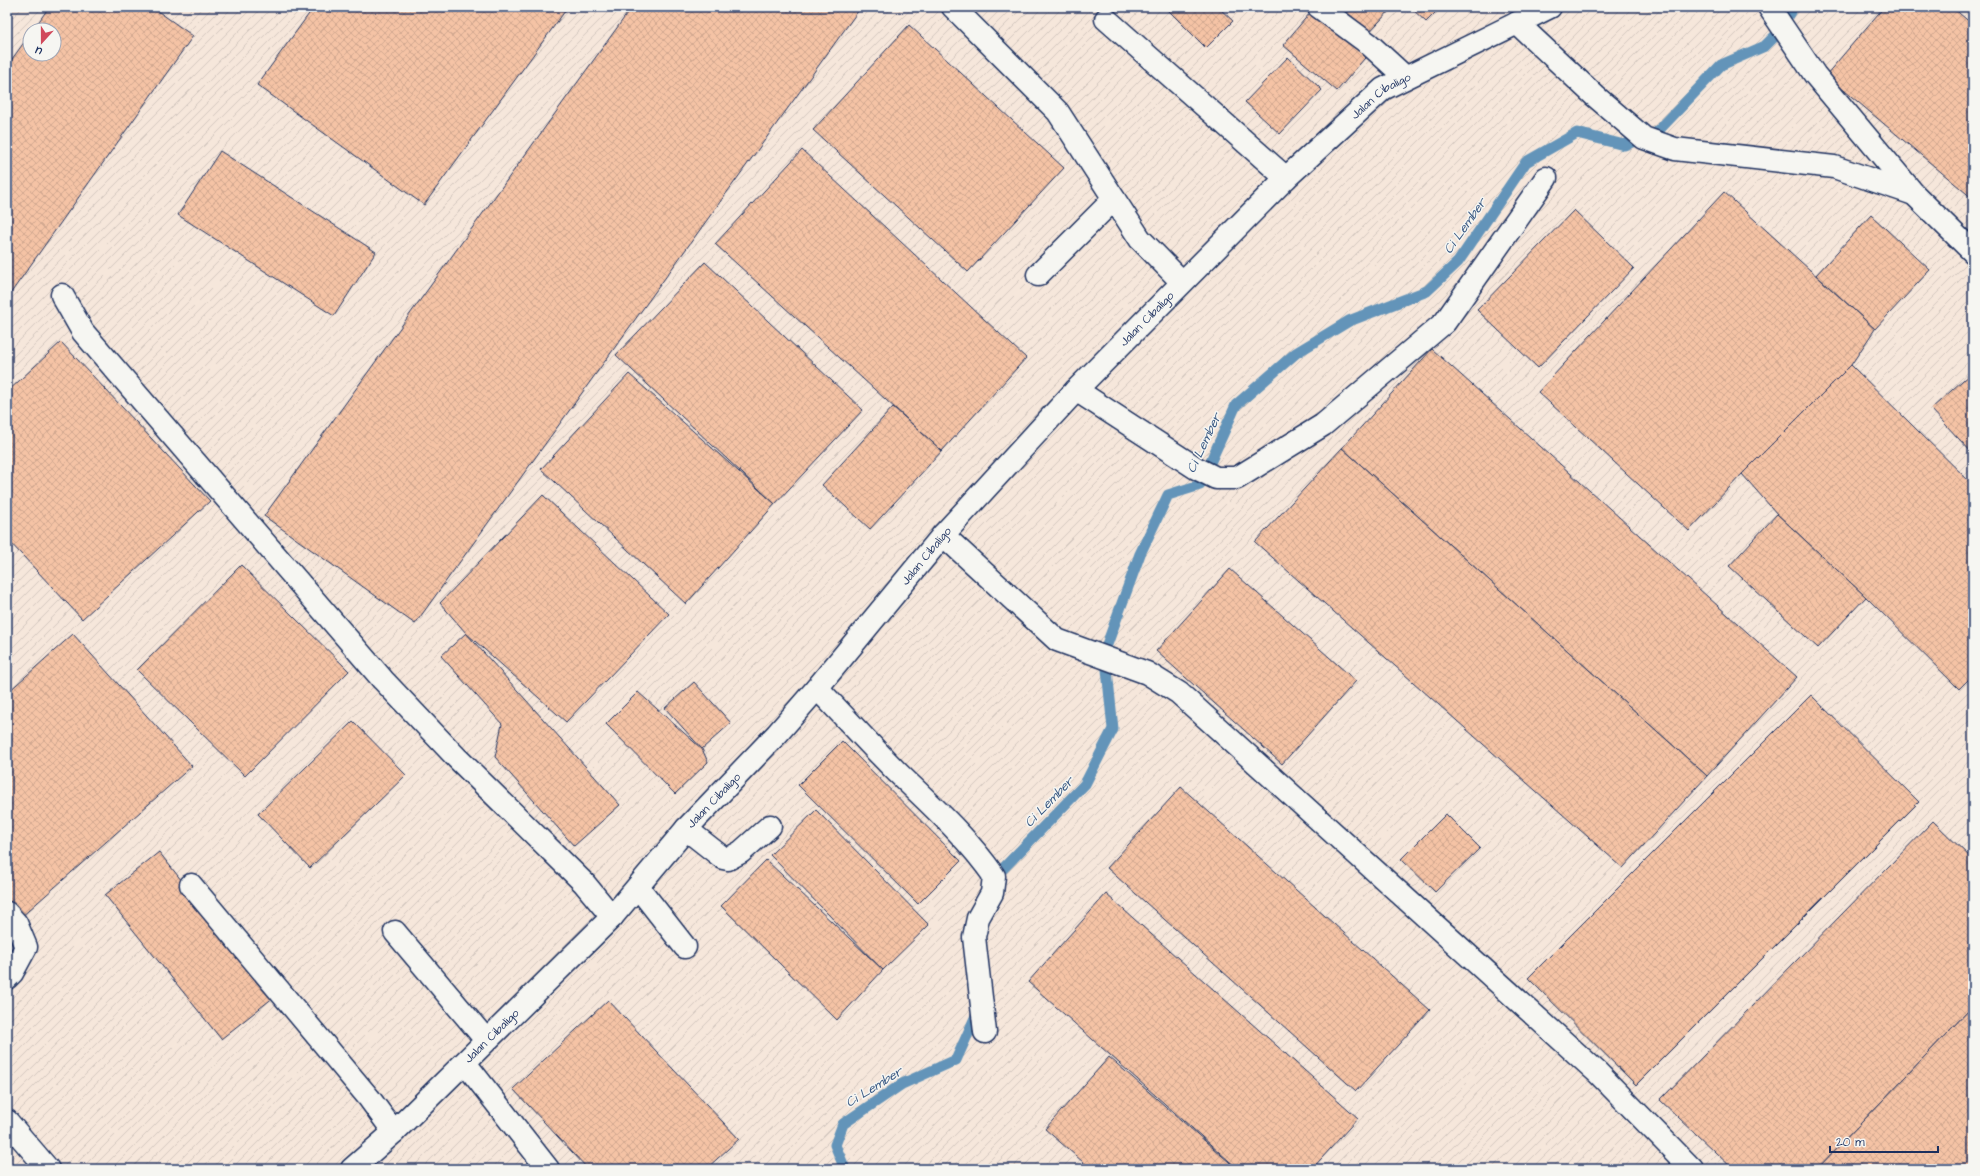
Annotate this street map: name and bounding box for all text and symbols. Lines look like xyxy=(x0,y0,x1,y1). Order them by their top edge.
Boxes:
north arrow xyxy=(22,22,62,62)
text: U xyxy=(33,43,45,59)
street label: Jalan Cibaligo xyxy=(1347,68,1414,123)
water label: Ci Lember xyxy=(1439,193,1492,257)
street label: Jalan Cibaligo xyxy=(1116,287,1178,350)
water label: Ci Lember xyxy=(1182,409,1226,476)
street label: Jalan Cibaligo xyxy=(897,523,955,589)
street label: Jalan Cibaligo xyxy=(683,768,744,832)
water label: Ci Lember xyxy=(1020,771,1079,831)
street label: Jalan Cibaligo xyxy=(460,1005,523,1067)
water label: Ci Lember xyxy=(842,1061,907,1112)
scale bar xyxy=(1830,1128,1938,1154)
text: 20 m xyxy=(1836,1134,1865,1151)

